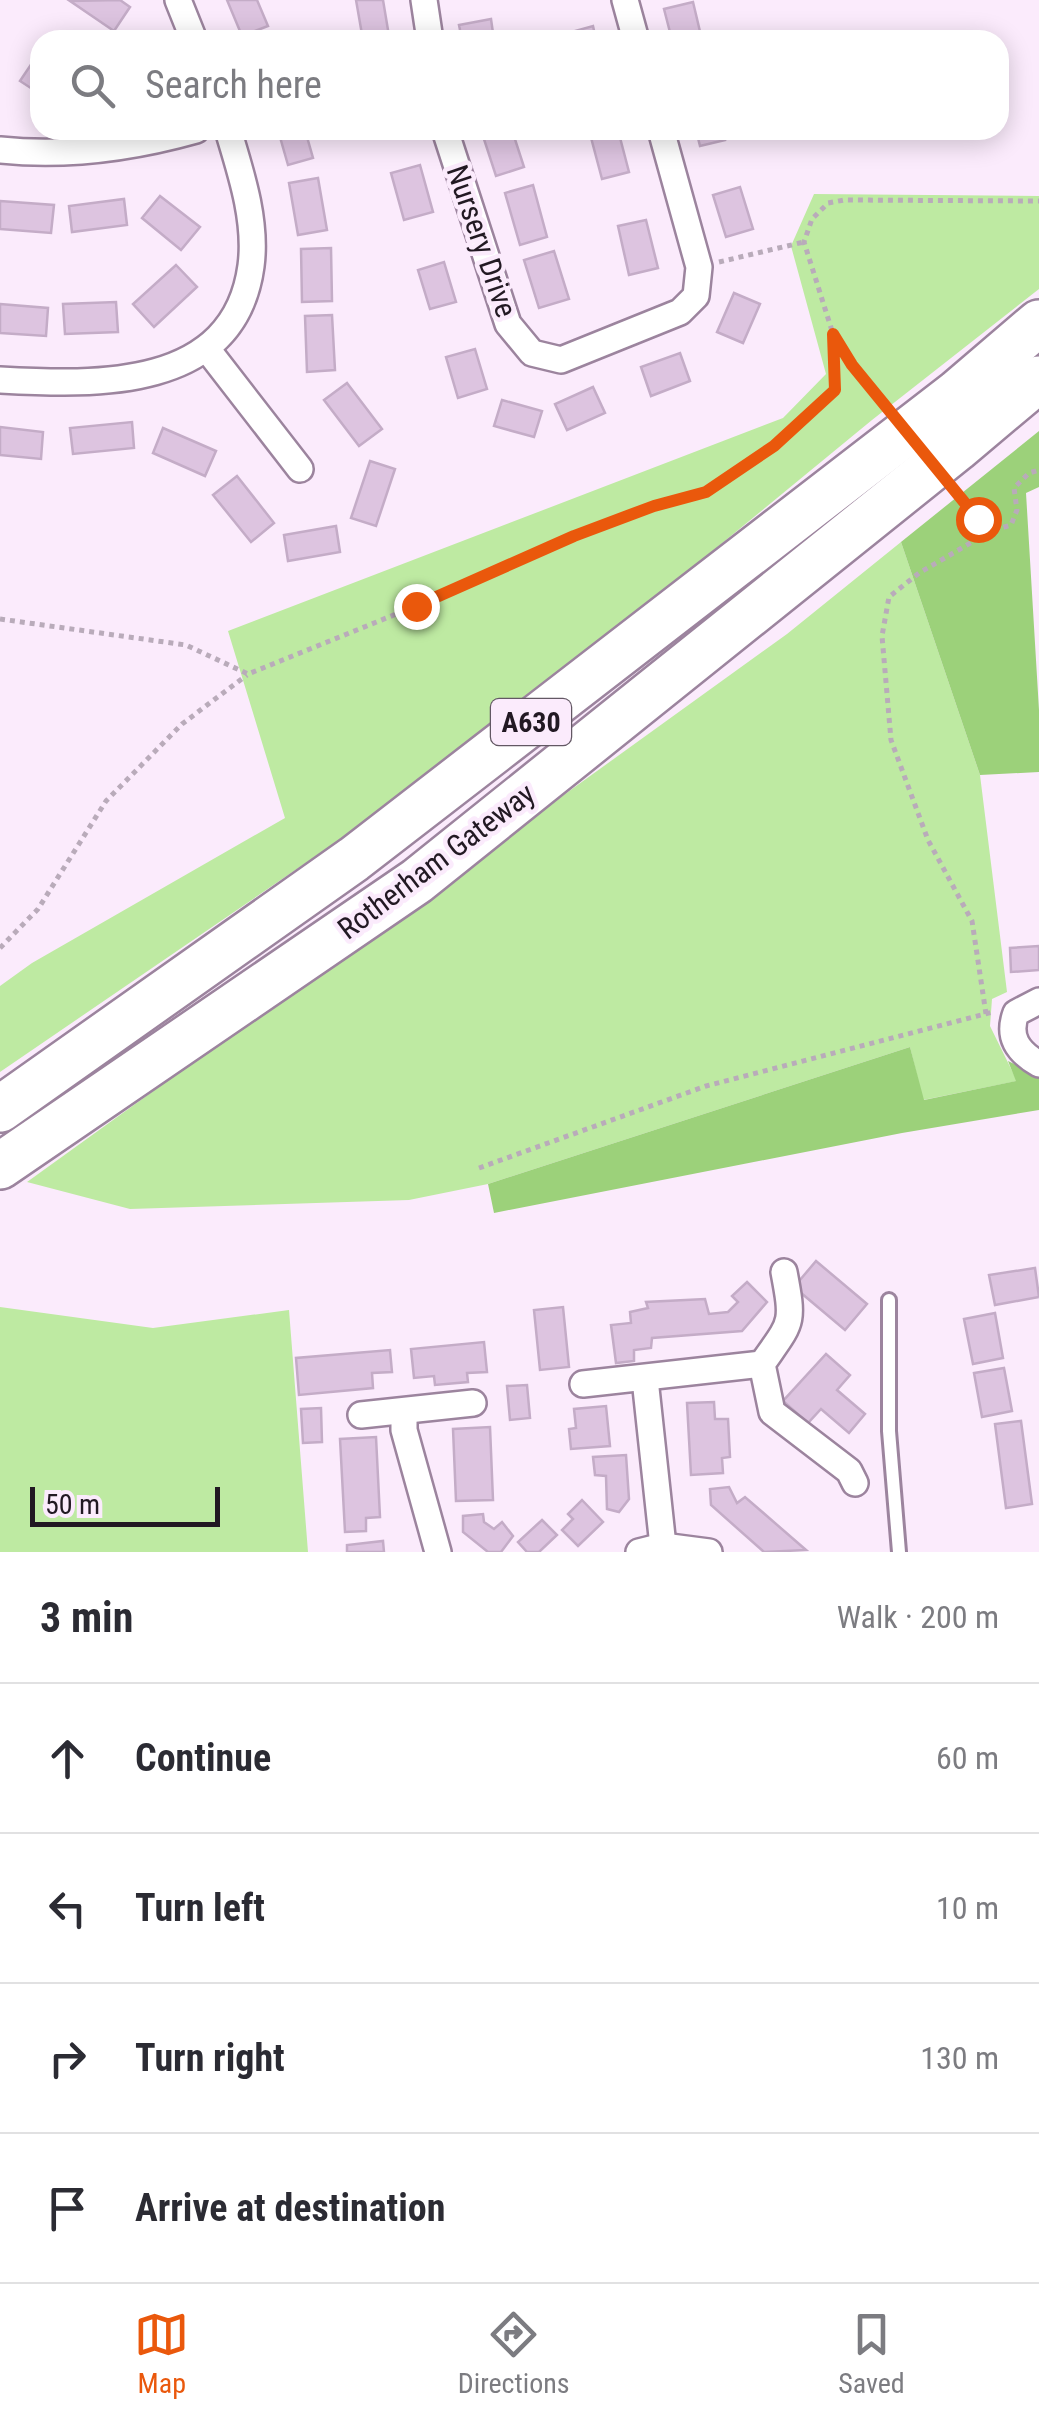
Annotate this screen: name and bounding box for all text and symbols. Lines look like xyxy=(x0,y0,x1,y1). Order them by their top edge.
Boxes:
search box xyxy=(30,30,1009,140)
icon: search xyxy=(65,58,120,113)
text: Search here xyxy=(145,63,322,107)
street label: Nursery Drive xyxy=(440,160,524,322)
route start xyxy=(956,497,1002,543)
route end xyxy=(394,584,440,630)
road number: A630 xyxy=(491,699,571,745)
street label: Rotherham Gateway xyxy=(331,776,541,946)
scale bar xyxy=(30,1482,220,1526)
text: 50 m xyxy=(45,1488,100,1521)
text: 3 min xyxy=(40,1593,133,1642)
text: Walk · 200 m xyxy=(837,1598,999,1636)
icon: ahead xyxy=(40,1731,95,1786)
text: Continue xyxy=(135,1736,271,1780)
text: 60 m xyxy=(936,1739,999,1777)
icon: left xyxy=(40,1881,95,1936)
text: Turn left xyxy=(135,1886,265,1930)
text: 10 m xyxy=(936,1889,999,1927)
icon: right xyxy=(40,2031,95,2086)
text: Turn right xyxy=(135,2036,285,2080)
text: 130 m xyxy=(920,2039,999,2077)
icon: arrive xyxy=(40,2181,95,2236)
text: Arrive at destination xyxy=(135,2186,445,2230)
tab: Map xyxy=(134,2307,189,2400)
tab: Directions xyxy=(458,2307,570,2400)
tab: Saved xyxy=(838,2307,905,2400)

